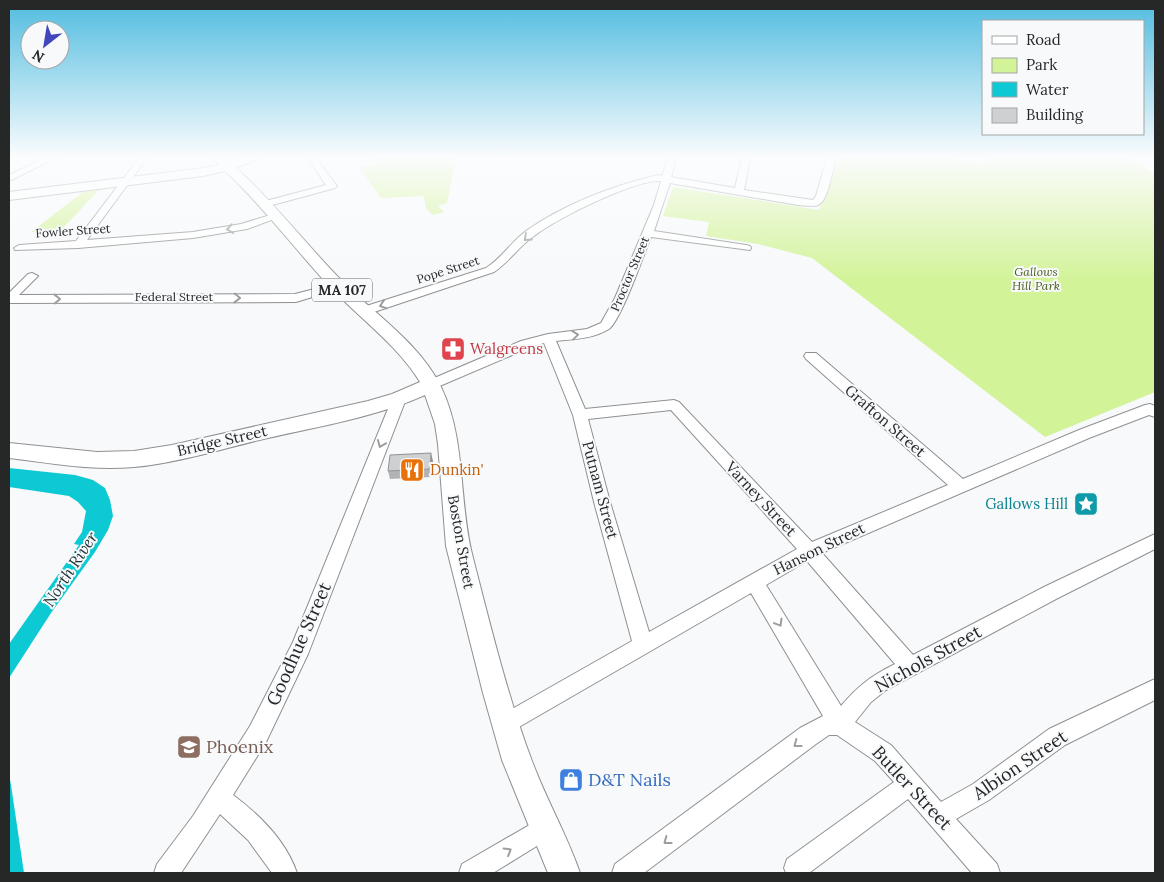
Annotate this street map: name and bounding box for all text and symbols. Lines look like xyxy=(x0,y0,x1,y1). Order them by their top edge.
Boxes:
north arrow xyxy=(20,20,70,70)
legend xyxy=(982,20,1144,135)
text: Road xyxy=(1026,30,1061,49)
text: N xyxy=(29,46,48,67)
text: Park xyxy=(1026,55,1057,74)
text: Water xyxy=(1026,80,1069,99)
text: Building xyxy=(1026,105,1084,124)
street label: Fowler Street xyxy=(35,220,111,241)
one-way arrow xyxy=(226,224,235,234)
one-way arrow xyxy=(523,232,532,241)
street label: Proctor Street xyxy=(607,234,652,313)
street label: Pope Street xyxy=(415,252,481,287)
park label: Gallows Hill Park xyxy=(1012,264,1060,293)
road number: MA 107 xyxy=(312,278,372,302)
street label: Federal Street xyxy=(135,289,213,304)
one-way arrow xyxy=(234,292,242,303)
one-way arrow xyxy=(54,293,62,304)
one-way arrow xyxy=(379,300,387,310)
one-way arrow xyxy=(571,330,579,341)
pharmacy icon: Walgreens xyxy=(440,336,466,362)
place label: Walgreens xyxy=(470,339,543,358)
street label: Grafton Street xyxy=(841,380,930,461)
street label: Bridge Street xyxy=(175,421,269,460)
one-way arrow xyxy=(377,439,387,448)
street label: Putnam Street xyxy=(578,439,623,541)
restaurant icon: Dunkin' xyxy=(399,457,425,483)
street label: Varney Street xyxy=(721,457,801,540)
place label: Dunkin' xyxy=(430,460,484,479)
place icon: Gallows Hill xyxy=(1073,491,1099,517)
street label: Boston Street xyxy=(444,493,479,591)
place label: Gallows Hill xyxy=(985,494,1068,513)
street label: Hanson Street xyxy=(770,518,868,579)
water label: North River xyxy=(38,527,102,610)
street label: Goodhue Street xyxy=(261,579,336,709)
one-way arrow xyxy=(773,618,783,627)
street label: Nichols Street xyxy=(870,620,985,697)
street label: Albion Street xyxy=(967,725,1071,805)
school or university icon: Phoenix xyxy=(176,734,202,760)
place label: Phoenix xyxy=(206,735,274,758)
one-way arrow xyxy=(794,739,803,747)
street label: Butler Street xyxy=(867,741,957,835)
shop icon: D&T Nails xyxy=(558,767,584,793)
place label: D&T Nails xyxy=(588,768,671,791)
one-way arrow xyxy=(663,835,673,844)
one-way arrow xyxy=(502,847,511,857)

